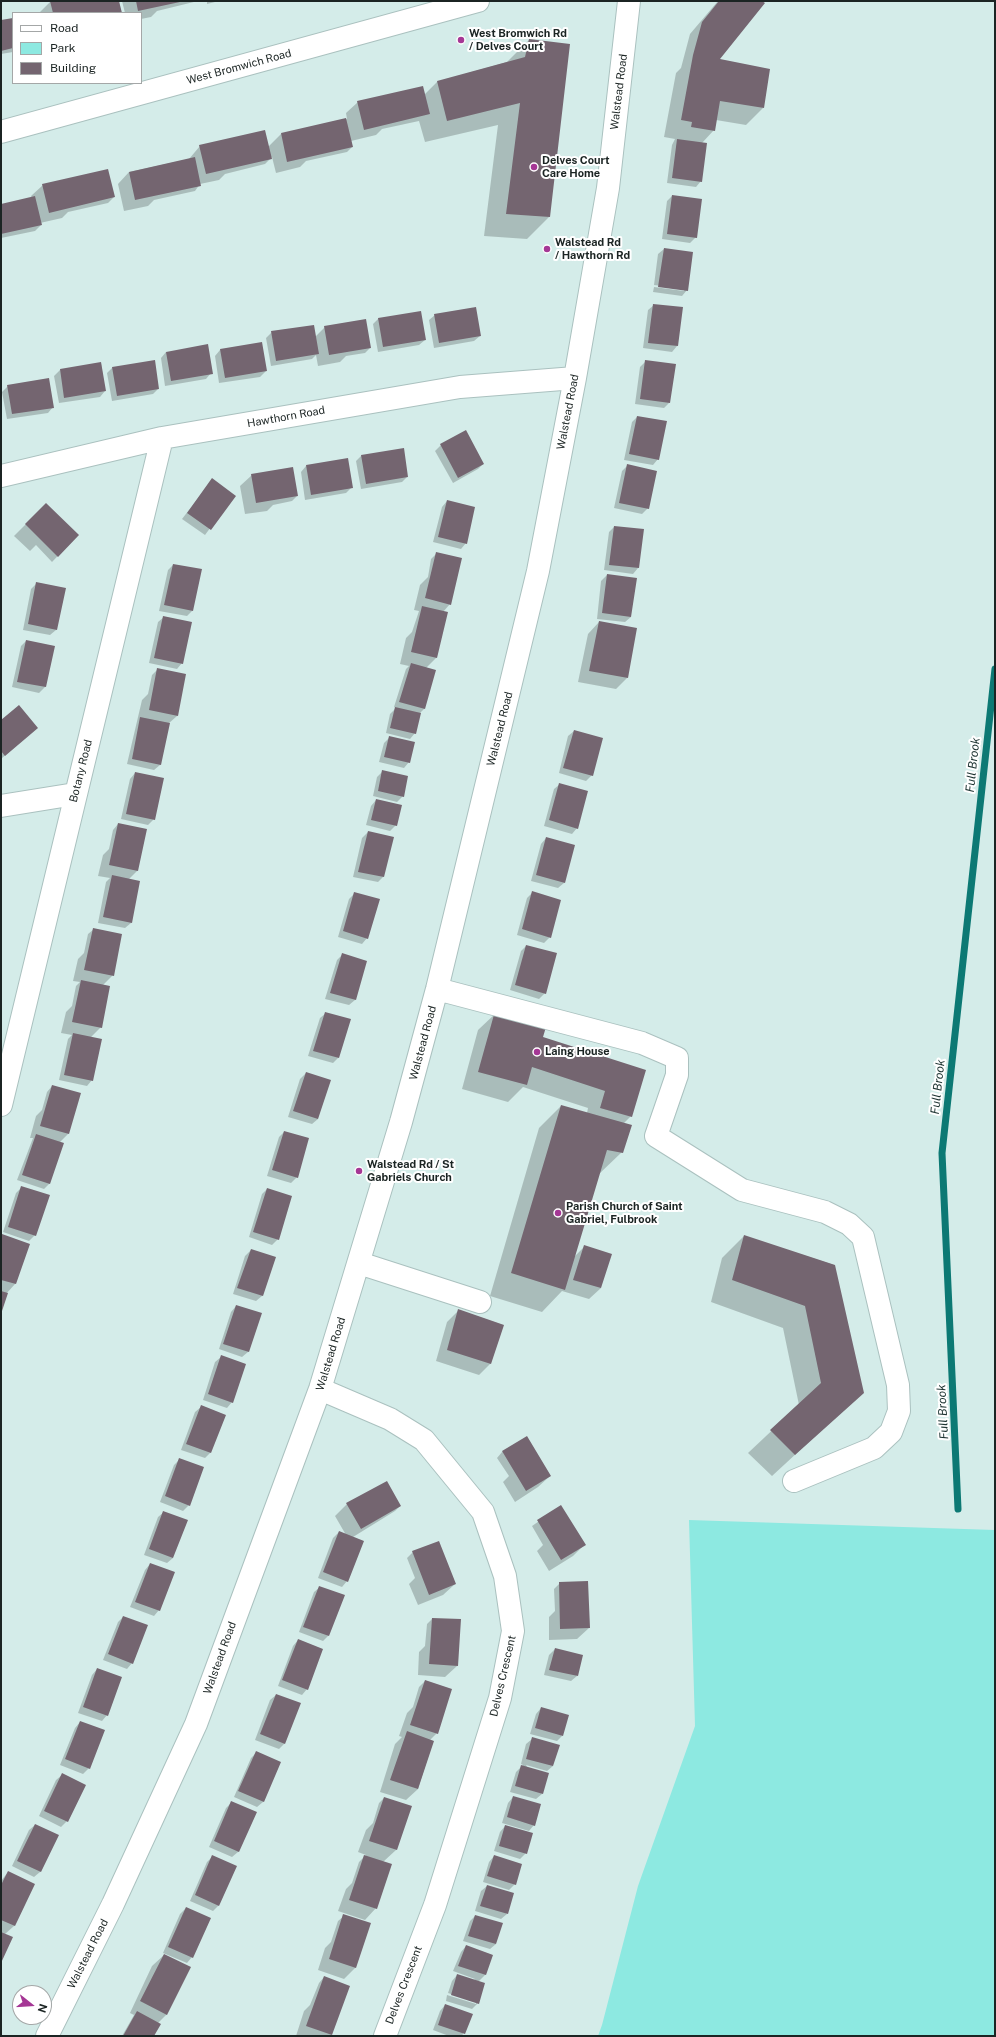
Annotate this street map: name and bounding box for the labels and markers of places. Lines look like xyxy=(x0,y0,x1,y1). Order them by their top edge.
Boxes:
place label: West Bromwich Rd / Delves Court xyxy=(469,27,567,53)
marker: West Bromwich Rd / Delves Court xyxy=(456,35,466,45)
place label: Delves Court Care Home xyxy=(542,154,610,180)
marker: Delves Court Care Home xyxy=(529,162,539,172)
place label: Walstead Rd / Hawthorn Rd xyxy=(555,236,630,262)
marker: Walstead Rd / Hawthorn Rd xyxy=(542,244,552,254)
place label: Laing House xyxy=(545,1045,610,1059)
marker: Laing House xyxy=(532,1047,542,1057)
place label: Walstead Rd / St Gabriels Church xyxy=(367,1158,454,1184)
marker: Walstead Rd / St Gabriels Church xyxy=(354,1166,364,1176)
place label: Parish Church of Saint Gabriel, Fulbrook xyxy=(566,1200,683,1226)
marker: Parish Church of Saint Gabriel, Fulbrook xyxy=(553,1208,563,1218)

